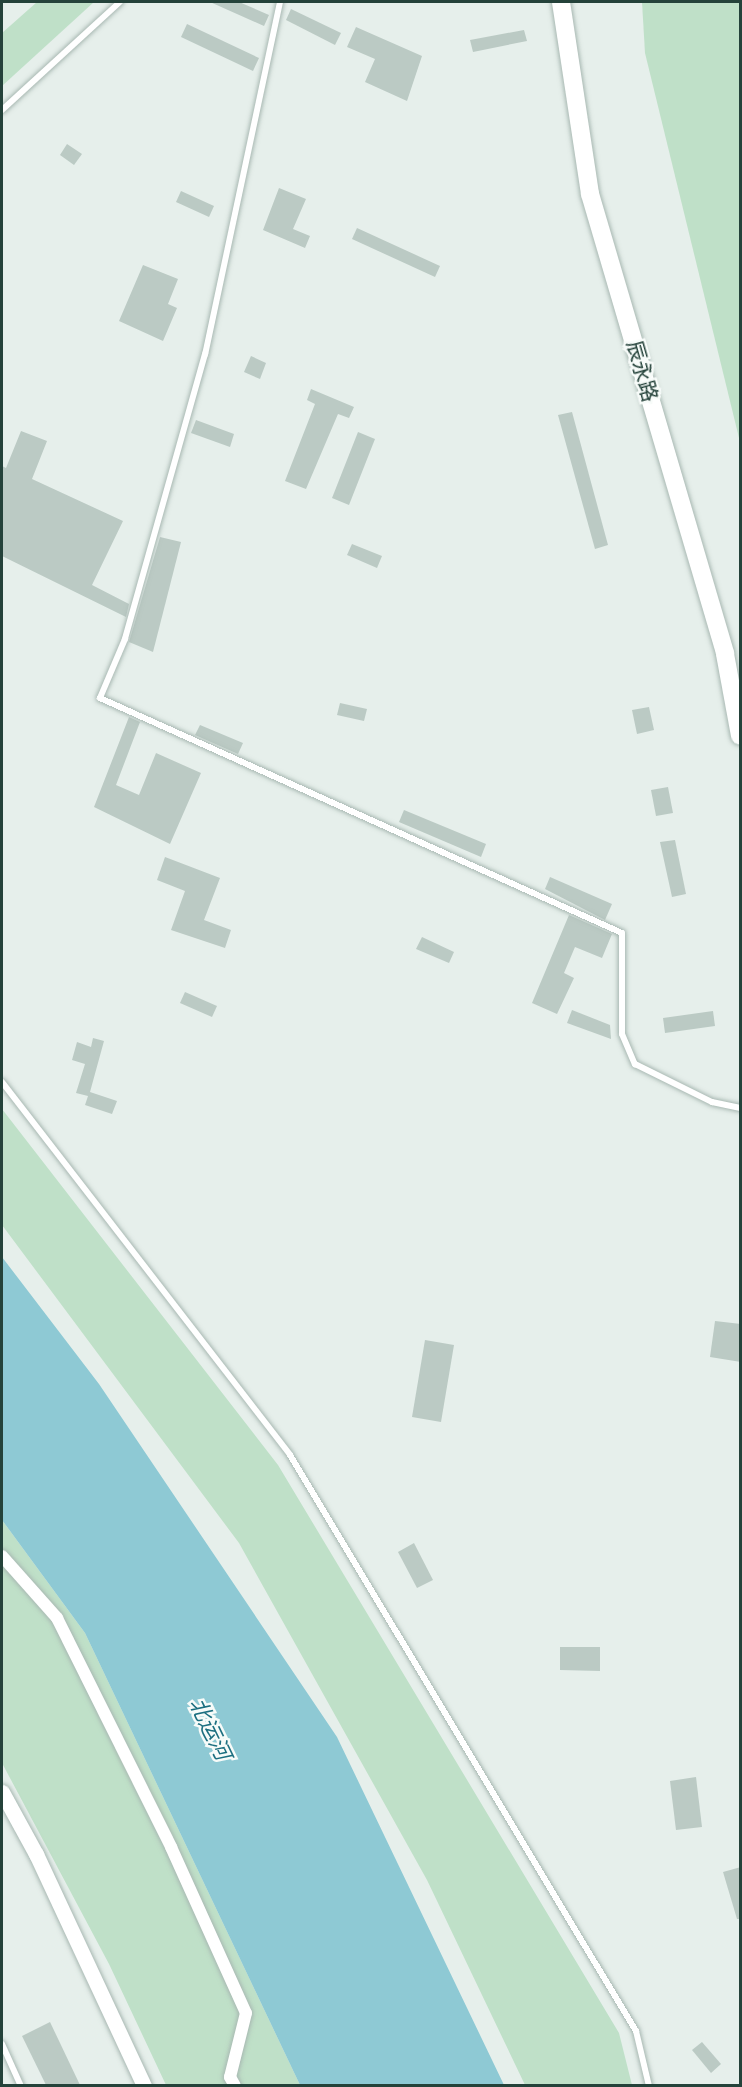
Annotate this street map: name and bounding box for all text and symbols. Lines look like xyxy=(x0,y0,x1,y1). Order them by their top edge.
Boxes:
street label: 辰永路 xyxy=(621,337,663,405)
water label: 北运河 xyxy=(184,1694,236,1764)

